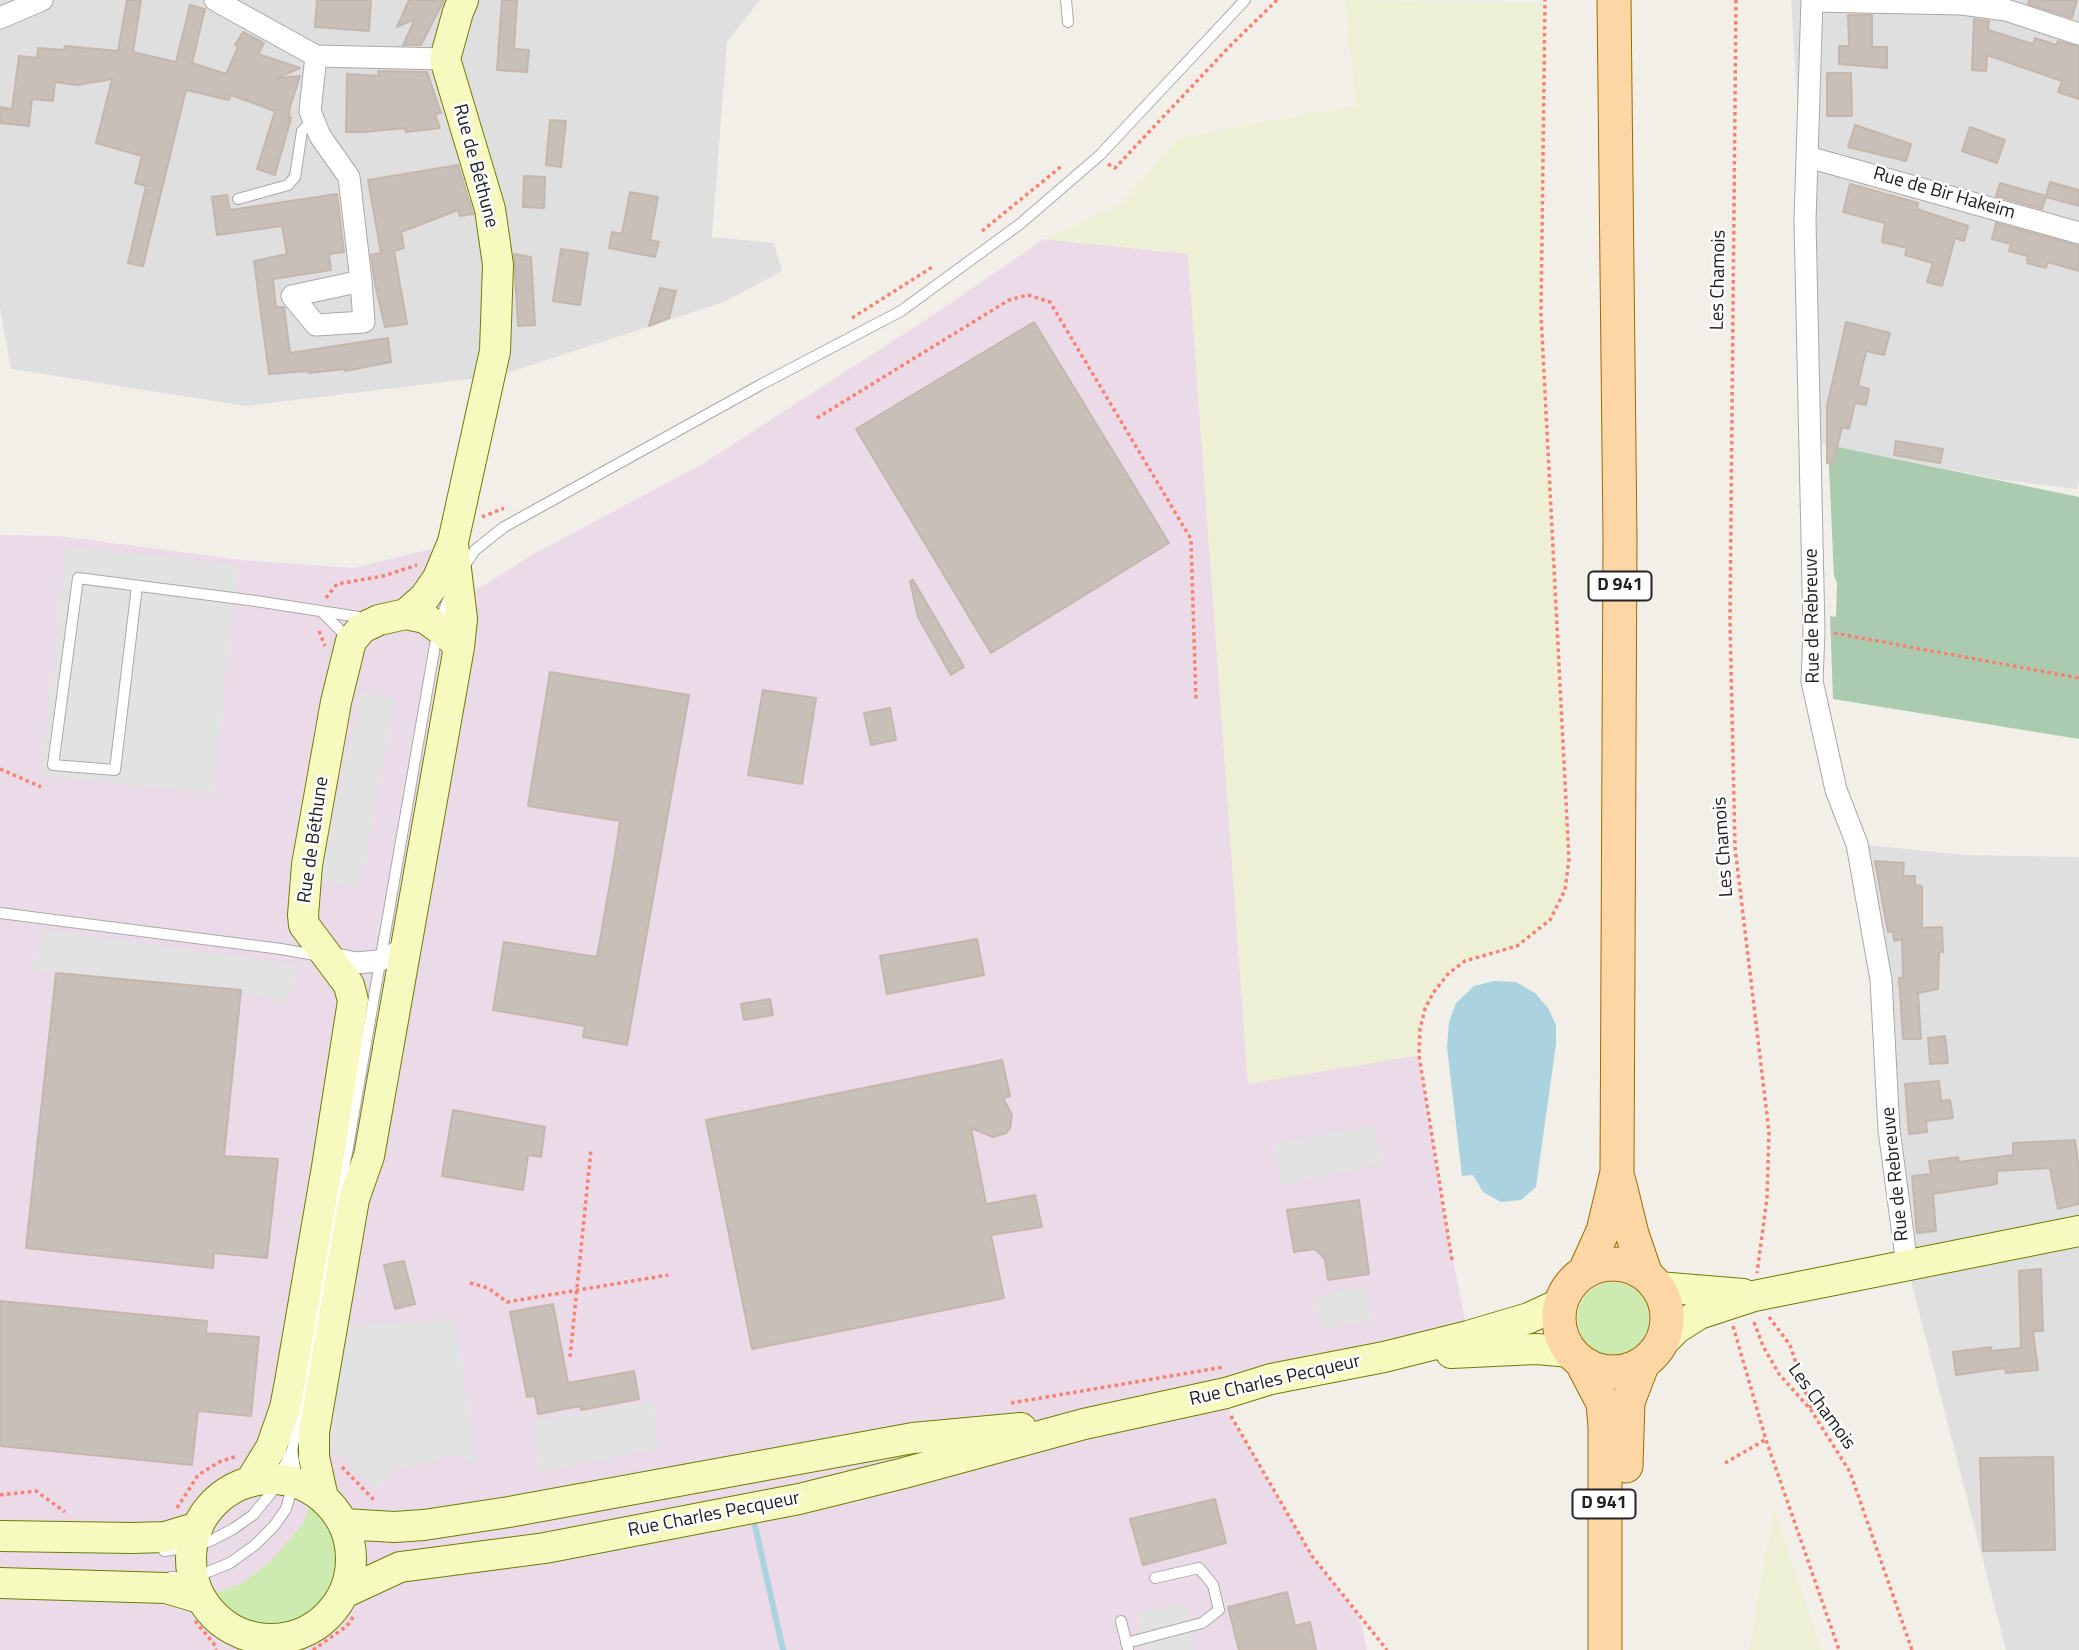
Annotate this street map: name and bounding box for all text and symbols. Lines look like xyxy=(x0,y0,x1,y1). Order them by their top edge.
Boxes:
street label: Rue de Béthune xyxy=(448,102,502,230)
street label: Rue de Bir Hakeim xyxy=(1870,163,2018,225)
street label: Les Chamois xyxy=(1707,230,1731,330)
street label: Rue de Rebreuve xyxy=(1800,548,1826,684)
road number: D 941 xyxy=(1588,572,1652,600)
street label: Rue de Béthune xyxy=(294,775,334,905)
street label: Les Chamois xyxy=(1709,796,1739,898)
street label: Rue de Rebreuve xyxy=(1878,1106,1914,1242)
street label: Rue Charles Pecqueur xyxy=(1187,1350,1363,1412)
street label: Les Chamois xyxy=(1782,1360,1860,1454)
street label: Rue Charles Pecqueur xyxy=(626,1487,802,1543)
road number: D 941 xyxy=(1572,1490,1636,1518)

